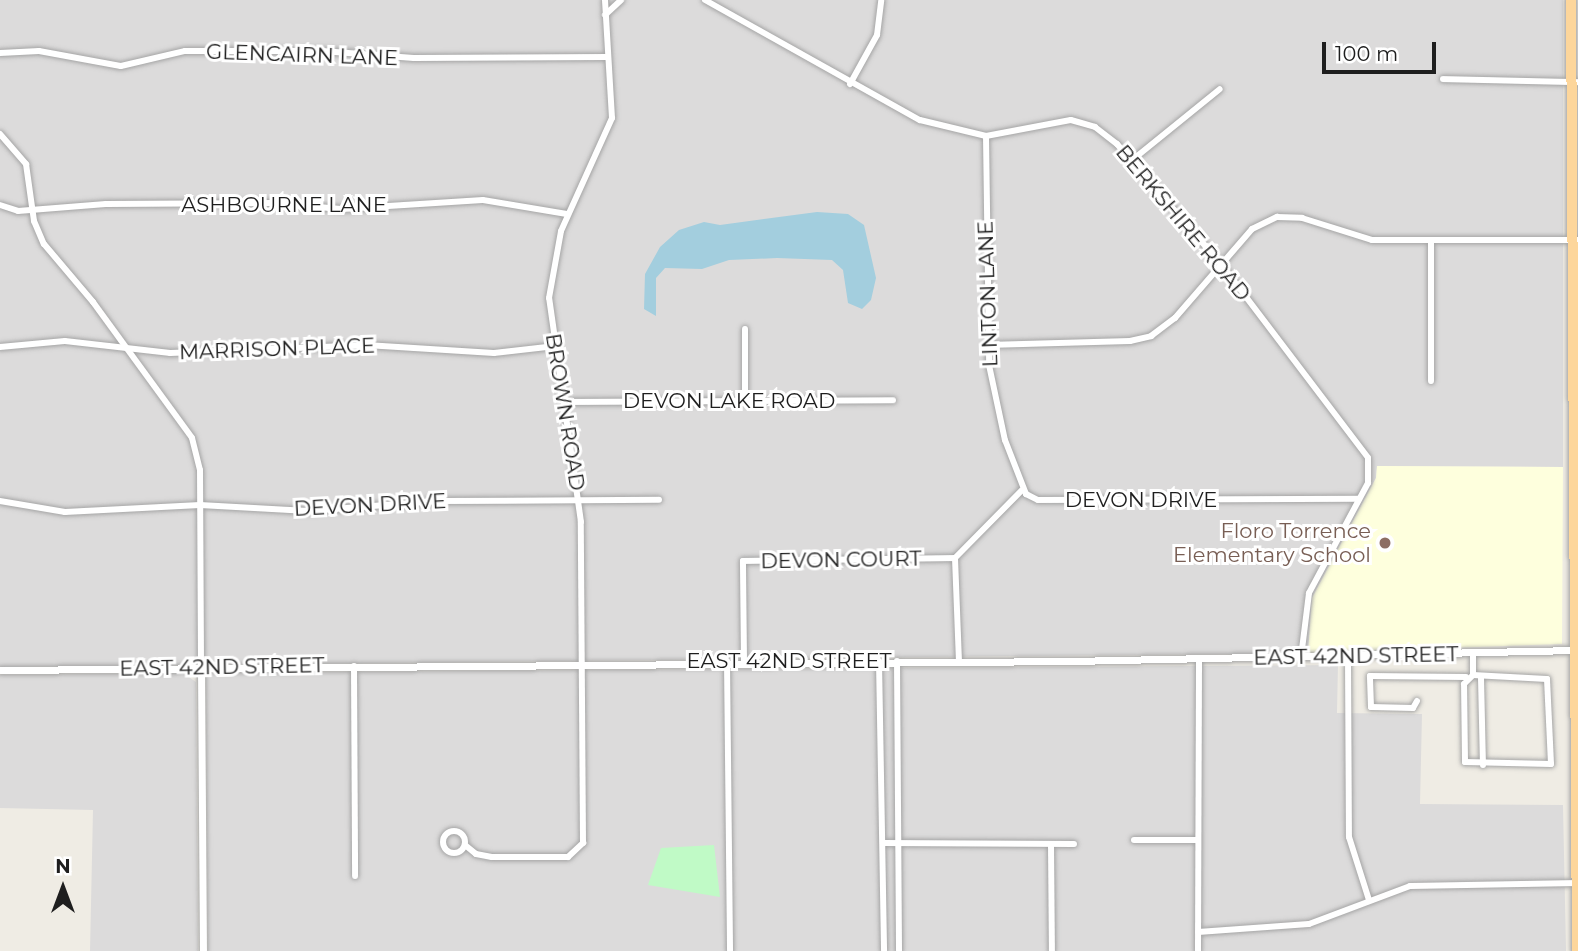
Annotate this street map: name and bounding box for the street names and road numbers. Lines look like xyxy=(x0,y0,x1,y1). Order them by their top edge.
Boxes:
street label: GLENCAIRN LANE xyxy=(206,39,398,71)
street label: BERKSHIRE ROAD xyxy=(1110,140,1256,306)
street label: ASHBOURNE LANE xyxy=(181,192,387,218)
street label: LINTON LANE xyxy=(973,220,1003,368)
street label: BROWN ROAD xyxy=(540,332,590,492)
street label: MARRISON PLACE xyxy=(179,333,375,365)
street label: DEVON LAKE ROAD xyxy=(623,388,835,414)
street label: DEVON DRIVE xyxy=(1065,487,1217,513)
street label: DEVON DRIVE xyxy=(293,488,447,522)
street label: DEVON COURT xyxy=(760,546,922,574)
street label: EAST 42ND STREET xyxy=(1253,642,1459,670)
street label: EAST 42ND STREET xyxy=(686,648,892,674)
street label: EAST 42ND STREET xyxy=(119,653,325,681)

